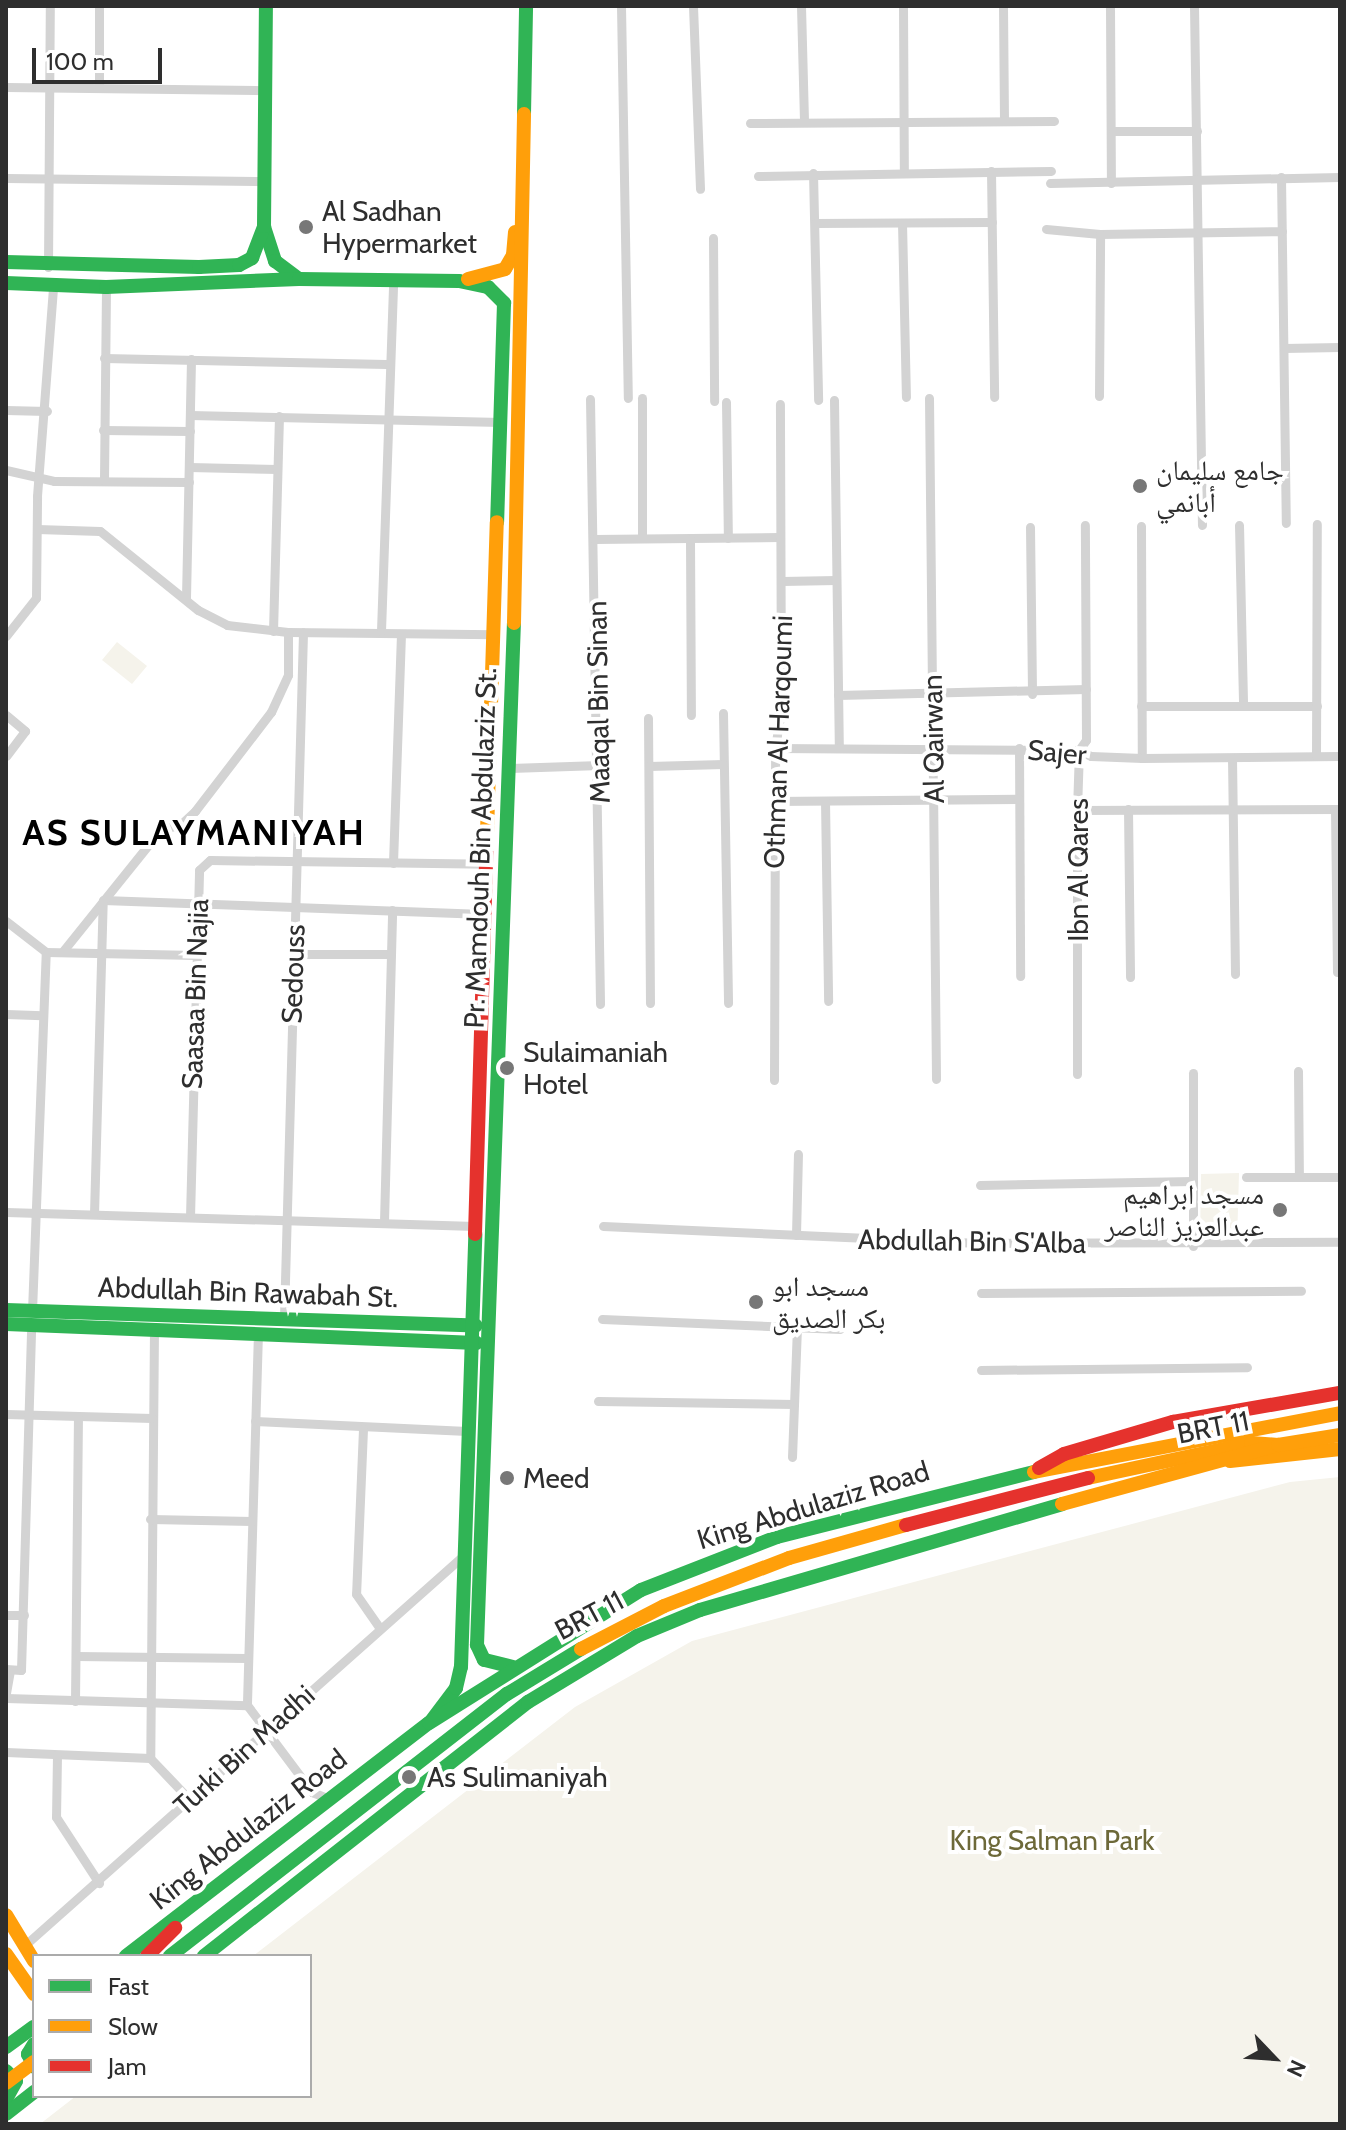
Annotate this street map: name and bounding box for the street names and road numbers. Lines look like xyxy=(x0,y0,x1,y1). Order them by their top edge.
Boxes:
street label: Maaqal Bin Sinan xyxy=(579,600,617,804)
street label: Othman Al Harqoumi xyxy=(757,615,799,869)
street label: Pr. Mamdouh Bin Abdulaziz St. xyxy=(457,667,503,1029)
street label: Al Qairwan xyxy=(915,674,951,804)
street label: Sajer xyxy=(1026,733,1088,771)
street label: Ibn Al Qares xyxy=(1061,798,1095,942)
street label: Saasaa Bin Najia xyxy=(175,898,215,1090)
street label: Sedouss xyxy=(274,924,312,1024)
street label: Abdullah Bin S'Alba xyxy=(858,1222,1086,1260)
street label: Abdullah Bin Rawabah St. xyxy=(97,1270,399,1314)
street label: BRT 11 xyxy=(1174,1404,1252,1450)
street label: King Abdulaziz Road xyxy=(693,1454,933,1556)
street label: BRT 11 xyxy=(549,1583,629,1647)
street label: Turki Bin Madhi xyxy=(167,1678,321,1822)
street label: King Abdulaziz Road xyxy=(143,1742,353,1916)

